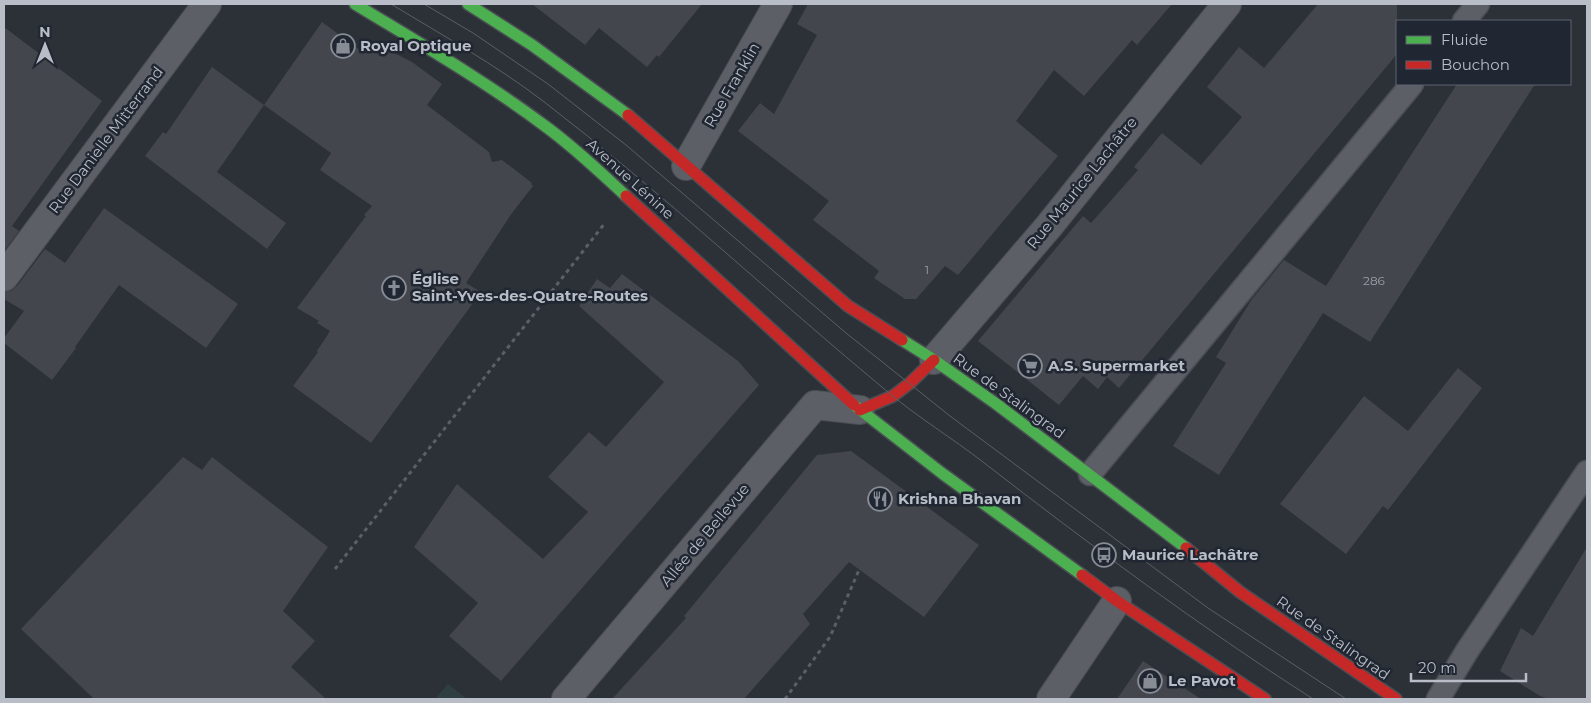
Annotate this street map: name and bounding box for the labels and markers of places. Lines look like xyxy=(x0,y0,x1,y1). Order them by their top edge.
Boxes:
shop icon: Royal Optique xyxy=(330,33,356,59)
place label: Royal Optique xyxy=(360,36,471,55)
place label: Église Saint-Yves-des-Quatre-Routes xyxy=(412,269,648,305)
church icon: Église Saint-Yves-des-Quatre-Routes xyxy=(381,275,407,301)
supermarket icon: A.S. Supermarket xyxy=(1017,353,1043,379)
place label: A.S. Supermarket xyxy=(1047,356,1186,375)
restaurant icon: Krishna Bhavan xyxy=(867,486,893,512)
place label: Krishna Bhavan xyxy=(898,489,1021,508)
bus stop icon: Maurice Lachâtre xyxy=(1091,542,1117,568)
place label: Maurice Lachâtre xyxy=(1122,545,1258,564)
shop icon: Le Pavot xyxy=(1137,668,1163,694)
place label: Le Pavot xyxy=(1168,671,1236,690)

